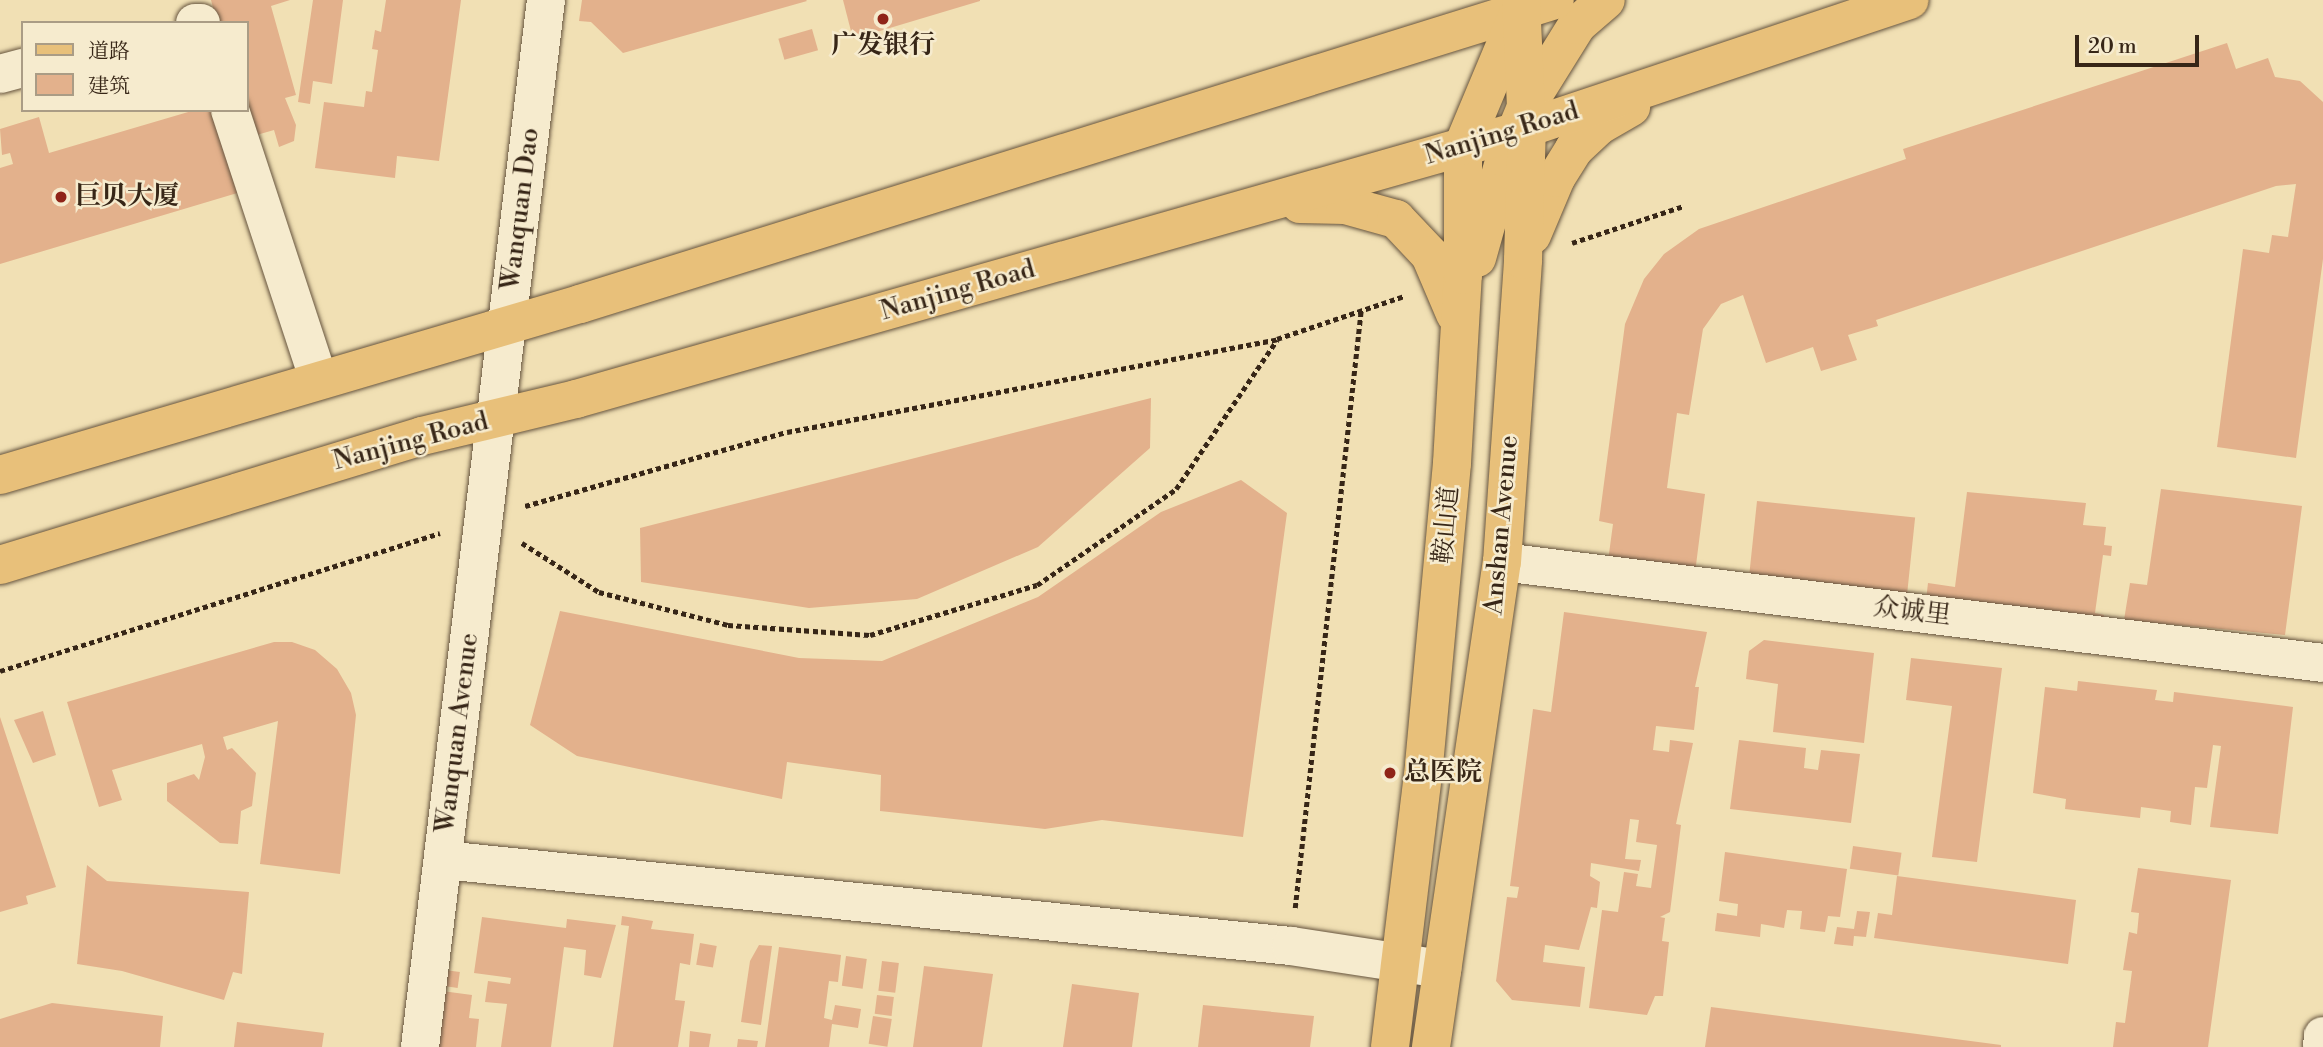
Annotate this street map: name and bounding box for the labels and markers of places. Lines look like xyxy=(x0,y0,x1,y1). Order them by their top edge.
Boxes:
marker: 广发银行 xyxy=(875,11,891,27)
place label: 广发银行 xyxy=(831,30,935,62)
place label: 巨贝大厦 xyxy=(75,181,179,213)
marker: 巨贝大厦 xyxy=(53,189,69,205)
place label: 总医院 xyxy=(1404,757,1482,789)
marker: 总医院 xyxy=(1382,765,1398,781)

